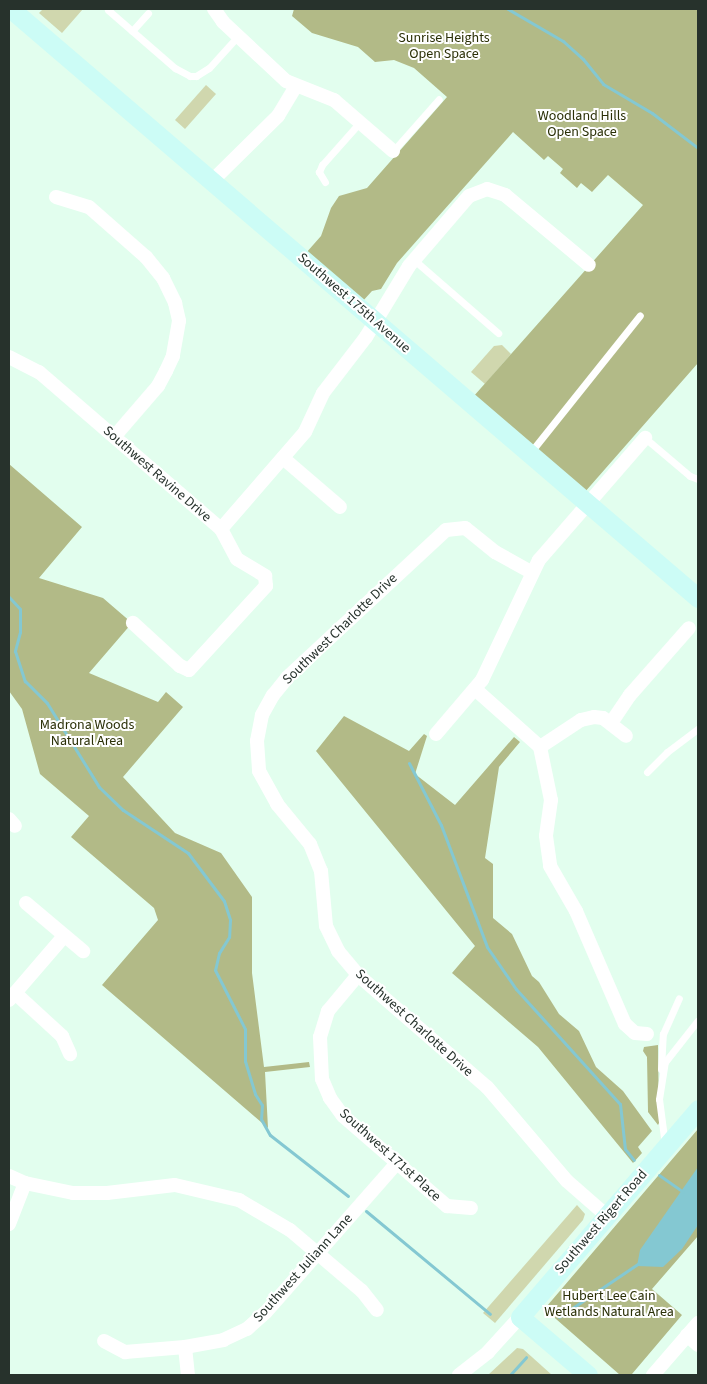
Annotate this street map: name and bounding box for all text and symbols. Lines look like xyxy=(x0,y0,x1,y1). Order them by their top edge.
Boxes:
park label: Sunrise Heights Open Space xyxy=(398,30,490,62)
park label: Woodland Hills Open Space xyxy=(538,108,626,140)
street label: Southwest 175th Avenue xyxy=(294,249,414,357)
street label: Southwest Ravine Drive xyxy=(99,422,215,526)
street label: Southwest Charlotte Drive xyxy=(279,570,401,688)
park label: Madrona Woods Natural Area xyxy=(40,717,134,750)
street label: Southwest Charlotte Drive xyxy=(352,966,476,1080)
street label: Southwest 171st Place xyxy=(336,1105,444,1205)
street label: Southwest Rigert Road xyxy=(551,1166,651,1278)
street label: Southwest Juliann Lane xyxy=(250,1210,356,1326)
park label: Hubert Lee Cain Wetlands Natural Area xyxy=(544,1288,674,1320)

